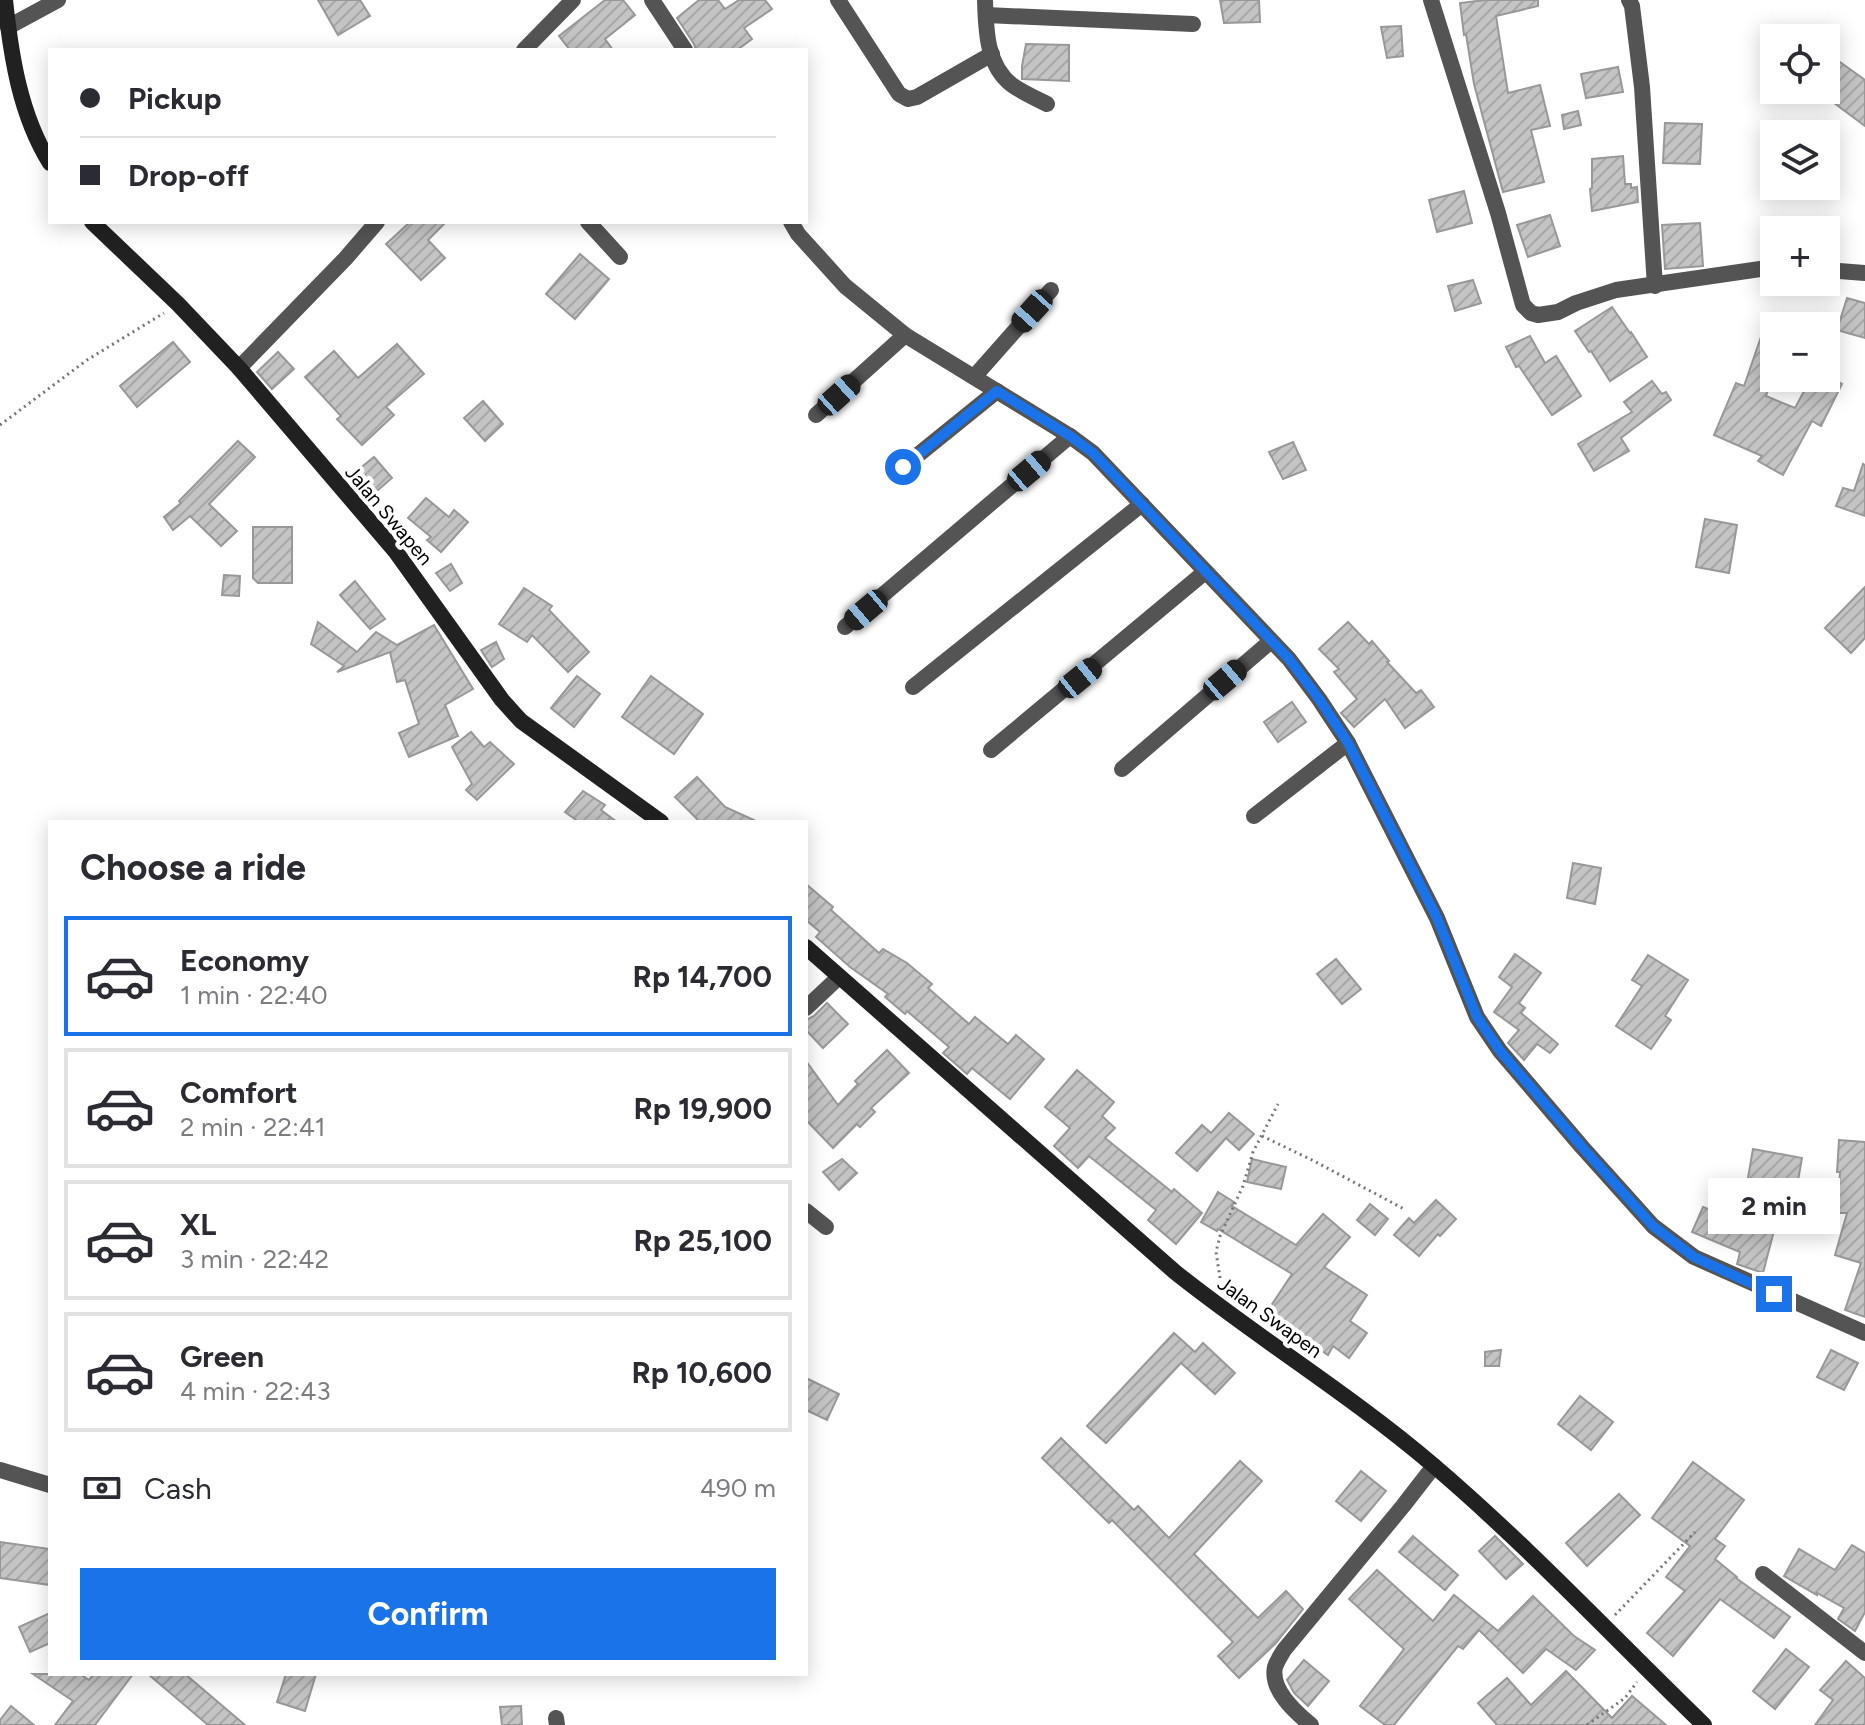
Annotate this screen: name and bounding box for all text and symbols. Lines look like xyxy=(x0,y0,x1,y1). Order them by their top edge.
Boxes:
map controls xyxy=(1760,24,1840,392)
button: locate xyxy=(1760,24,1840,104)
text: Pickup xyxy=(128,80,222,117)
button: layers xyxy=(1760,120,1840,200)
text: Drop-off xyxy=(128,157,249,194)
button: + xyxy=(1760,216,1840,296)
car xyxy=(1007,285,1057,337)
button: − xyxy=(1760,312,1840,392)
car xyxy=(813,370,865,420)
car xyxy=(1003,446,1055,496)
route start xyxy=(885,449,921,485)
street label: Jalan Swapen xyxy=(340,460,438,570)
car xyxy=(840,585,892,635)
car xyxy=(1054,654,1106,702)
car xyxy=(1199,655,1251,705)
text: Choose a ride xyxy=(80,846,306,889)
icon: car xyxy=(84,940,156,1012)
text: Economy xyxy=(180,942,309,979)
text: Rp 14,700 xyxy=(633,958,772,995)
text: 1 min · 22:40 xyxy=(180,979,328,1011)
icon: car xyxy=(84,1072,156,1144)
text: Comfort xyxy=(180,1074,298,1111)
text: Rp 19,900 xyxy=(633,1090,772,1127)
text: 2 min · 22:41 xyxy=(180,1111,326,1143)
callout: 2 min xyxy=(1708,1178,1840,1234)
text: 2 min xyxy=(1741,1190,1807,1222)
icon: car xyxy=(84,1204,156,1276)
text: XL xyxy=(180,1206,216,1243)
text: Rp 25,100 xyxy=(633,1222,772,1259)
text: 3 min · 22:42 xyxy=(180,1243,329,1275)
street label: Jalan Swapen xyxy=(1213,1271,1327,1363)
route end xyxy=(1756,1276,1792,1312)
icon: car xyxy=(84,1336,156,1408)
text: Green xyxy=(180,1338,264,1375)
text: Rp 10,600 xyxy=(631,1354,772,1391)
text: 4 min · 22:43 xyxy=(180,1375,331,1407)
icon: cash xyxy=(80,1466,124,1510)
text: Cash xyxy=(144,1470,212,1507)
text: 490 m xyxy=(700,1472,776,1504)
button: Confirm xyxy=(80,1568,776,1660)

